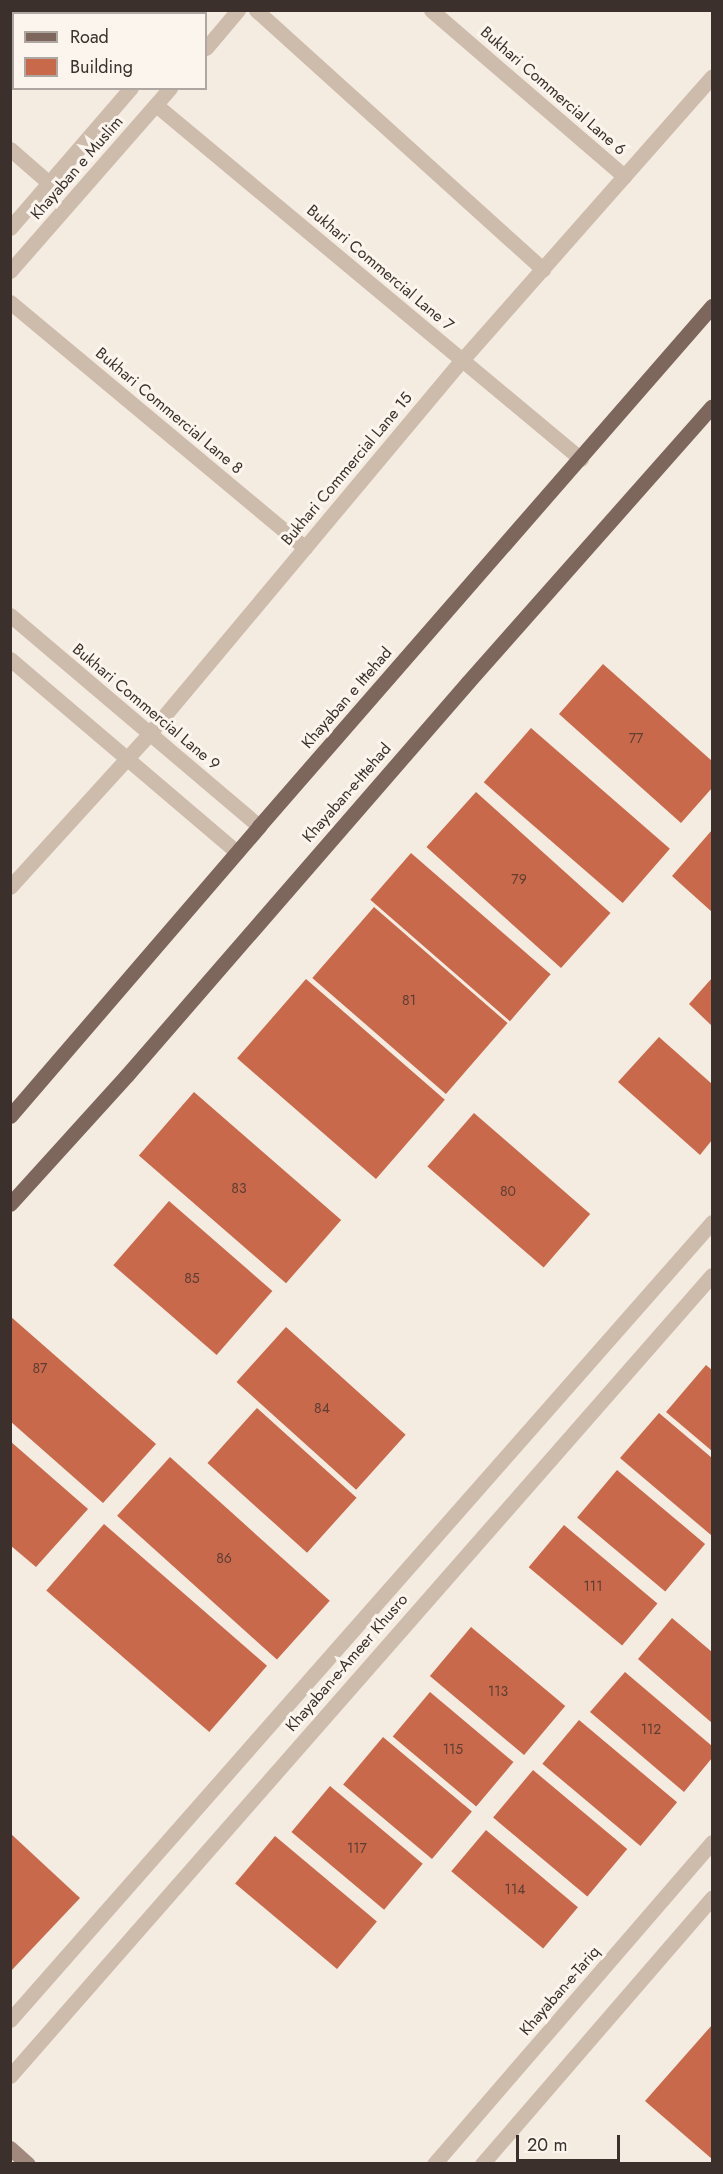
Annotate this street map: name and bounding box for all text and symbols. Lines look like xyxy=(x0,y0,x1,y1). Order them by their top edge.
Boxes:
legend xyxy=(12,12,207,90)
street label: Bukhari Commercial Lane 6 xyxy=(476,23,630,159)
text: Road xyxy=(70,24,109,50)
text: Building xyxy=(70,54,133,80)
street label: Khayaban e Muslim xyxy=(27,112,127,224)
street label: Bukhari Commercial Lane 7 xyxy=(303,201,457,335)
street label: Bukhari Commercial Lane 8 xyxy=(92,344,246,478)
street label: Bukhari Commercial Lane 15 xyxy=(277,389,417,549)
street label: Bukhari Commercial Lane 9 xyxy=(68,640,224,774)
street label: Khayaban e Ittehad xyxy=(298,643,396,753)
house number: 77 xyxy=(629,730,643,746)
street label: Khayaban-e-Ittehad xyxy=(299,740,395,846)
house number: 79 xyxy=(511,871,527,887)
house number: 81 xyxy=(402,992,416,1008)
house number: 83 xyxy=(231,1180,247,1196)
house number: 80 xyxy=(500,1183,516,1199)
house number: 85 xyxy=(184,1270,200,1286)
house number: 87 xyxy=(33,1360,47,1376)
house number: 84 xyxy=(314,1400,330,1416)
house number: 86 xyxy=(216,1550,232,1566)
house number: 111 xyxy=(584,1578,602,1594)
street label: Khayaban-e-Ameer Khusro xyxy=(282,1590,412,1736)
house number: 113 xyxy=(488,1683,508,1699)
house number: 112 xyxy=(641,1721,661,1737)
house number: 115 xyxy=(443,1741,463,1757)
house number: 117 xyxy=(347,1840,367,1856)
house number: 114 xyxy=(505,1881,525,1897)
street label: Khayaban-e-Tariq xyxy=(516,1942,604,2040)
scale bar xyxy=(519,2123,622,2161)
text: 20 m xyxy=(527,2132,567,2158)

